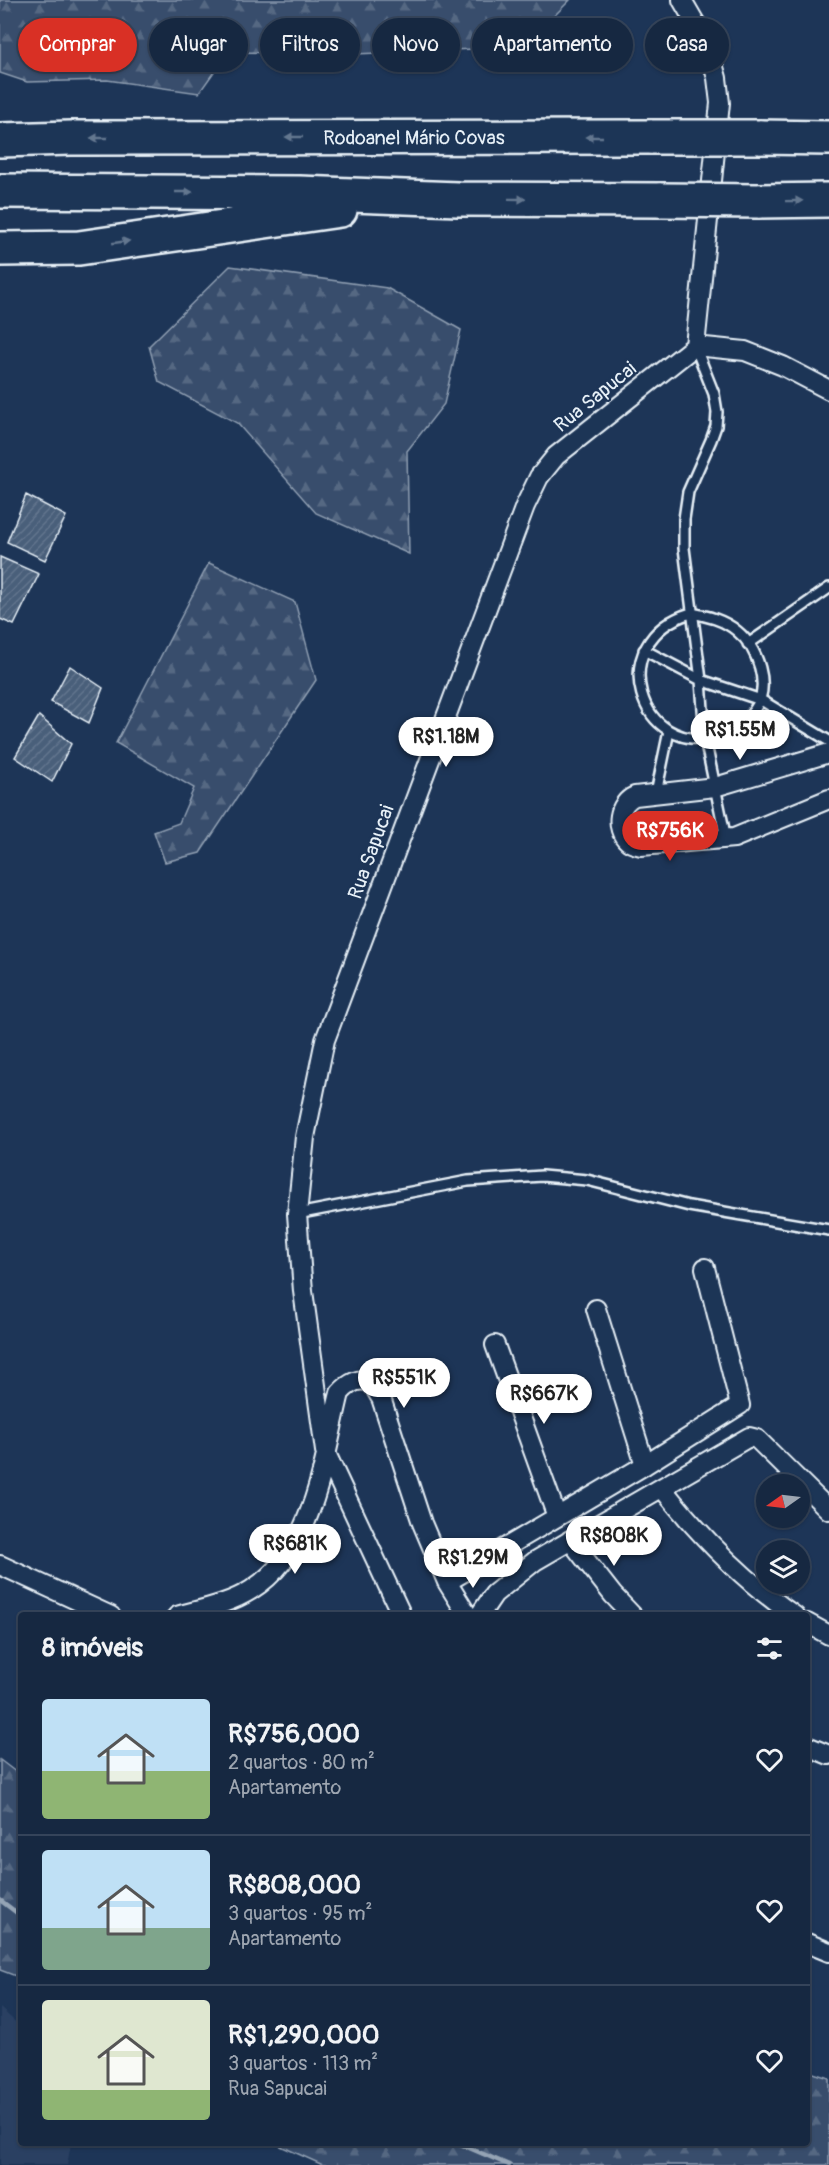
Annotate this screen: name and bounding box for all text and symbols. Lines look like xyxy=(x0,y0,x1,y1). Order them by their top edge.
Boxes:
chip: Comprar xyxy=(18,18,137,72)
chip: Alugar xyxy=(149,18,248,72)
chip: Filtros xyxy=(260,18,360,72)
chip: Novo xyxy=(372,18,460,72)
chip: Apartamento xyxy=(472,18,633,72)
chip: Casa xyxy=(645,18,729,72)
street label: Rodoanel Mário Covas xyxy=(323,125,505,150)
one-way arrow xyxy=(284,132,303,142)
one-way arrow xyxy=(584,132,603,142)
one-way arrow xyxy=(89,133,108,143)
one-way arrow xyxy=(175,187,194,197)
one-way arrow xyxy=(507,194,526,204)
one-way arrow xyxy=(784,196,803,206)
one-way arrow xyxy=(112,237,131,246)
street label: Rua Sapucai xyxy=(549,356,641,438)
pin: R$1.55M xyxy=(685,710,795,761)
pin: R$1.18M xyxy=(391,717,501,768)
text: R$1.55M xyxy=(705,717,775,742)
text: R$1.18M xyxy=(413,724,479,749)
street label: Rua Sapucai xyxy=(342,801,400,903)
pin: R$756K xyxy=(621,811,719,862)
text: R$756K xyxy=(636,818,704,843)
pin: R$551K xyxy=(355,1358,453,1409)
text: R$551K xyxy=(372,1365,436,1390)
pin: R$667K xyxy=(495,1374,593,1425)
text: R$667K xyxy=(510,1381,578,1406)
north arrow xyxy=(756,1474,810,1528)
map controls xyxy=(756,1474,810,1594)
pin: R$808K xyxy=(565,1516,663,1567)
text: R$808K xyxy=(580,1523,648,1548)
pin: R$681K xyxy=(246,1524,344,1575)
text: R$681K xyxy=(263,1531,327,1556)
pin: R$1.29M xyxy=(418,1538,528,1589)
button: layers xyxy=(756,1540,810,1594)
text: R$1.29M xyxy=(438,1545,508,1570)
text: 8 imóveis xyxy=(42,1632,143,1664)
icon: filters xyxy=(753,1632,786,1665)
text: R$756,000 xyxy=(228,1718,360,1750)
icon: home xyxy=(90,1723,162,1795)
icon: heart xyxy=(753,1743,786,1776)
text: 2 quartos · 80 m² xyxy=(228,1750,375,1775)
text: Apartamento xyxy=(228,1775,341,1800)
text: R$808,000 xyxy=(228,1869,361,1901)
icon: home xyxy=(90,1874,162,1946)
icon: heart xyxy=(753,1894,786,1927)
text: 3 quartos · 95 m² xyxy=(228,1901,372,1926)
text: Apartamento xyxy=(228,1926,341,1951)
text: R$1,290,000 xyxy=(228,2019,379,2051)
icon: home xyxy=(90,2024,162,2096)
icon: heart xyxy=(753,2044,786,2077)
text: 3 quartos · 113 m² xyxy=(228,2051,378,2076)
text: Rua Sapucai xyxy=(228,2076,327,2101)

